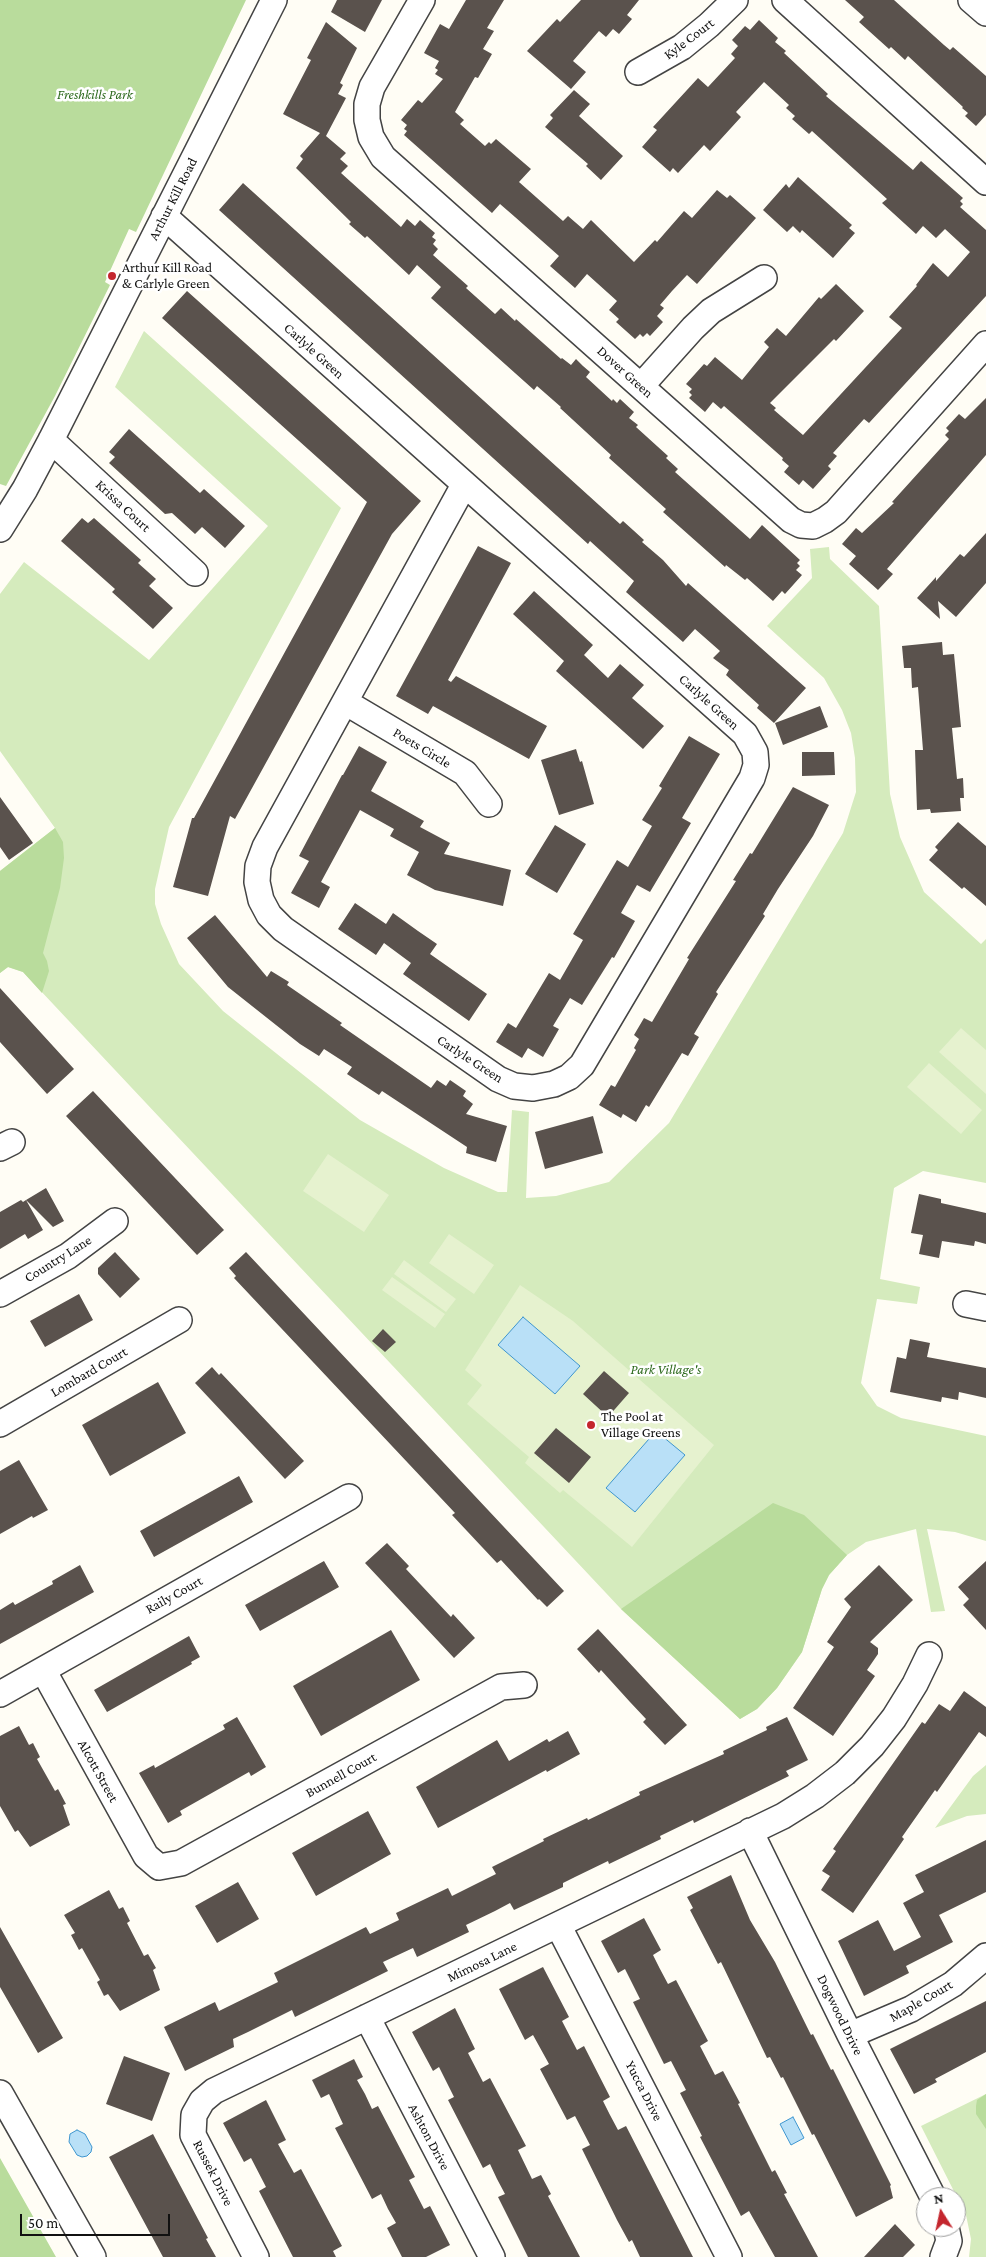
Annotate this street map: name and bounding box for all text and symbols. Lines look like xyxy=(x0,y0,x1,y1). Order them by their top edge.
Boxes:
street label: Kyle Court xyxy=(661,15,717,63)
park label: Freshkills Park xyxy=(57,87,133,103)
street label: Arthur Kill Road xyxy=(145,155,201,243)
place label: Arthur Kill Road & Carlyle Green xyxy=(122,260,212,292)
marker: Arthur Kill Road & Carlyle Green xyxy=(106,270,118,282)
street label: Carlyle Green xyxy=(280,319,348,383)
street label: Dover Green xyxy=(593,342,657,402)
street label: Krissa Court xyxy=(92,476,154,536)
street label: Carlyle Green xyxy=(675,670,743,734)
street label: Poets Circle xyxy=(390,724,454,772)
street label: Carlyle Green xyxy=(434,1031,506,1087)
street label: Country Lane xyxy=(21,1232,95,1286)
street label: Lombard Court xyxy=(48,1343,130,1401)
park label: Park Village's xyxy=(631,1362,701,1378)
place label: The Pool at Village Greens xyxy=(601,1409,681,1441)
marker: The Pool at Village Greens xyxy=(585,1419,597,1431)
street label: Raily Court xyxy=(142,1572,206,1618)
street label: Alcott Street xyxy=(74,1737,122,1805)
street label: Bunnell Court xyxy=(303,1749,379,1801)
street label: Mimosa Lane xyxy=(445,1938,519,1986)
street label: Dogwood Drive xyxy=(813,1972,867,2058)
street label: Maple Court xyxy=(886,1976,956,2026)
street label: Yucca Drive xyxy=(622,2058,666,2124)
street label: Ashton Drive xyxy=(404,2101,454,2173)
street label: Russek Drive xyxy=(189,2137,237,2209)
north arrow xyxy=(916,2187,966,2237)
text: N xyxy=(932,2190,945,2207)
scale bar xyxy=(22,2204,172,2236)
text: 50 m xyxy=(28,2215,58,2231)

